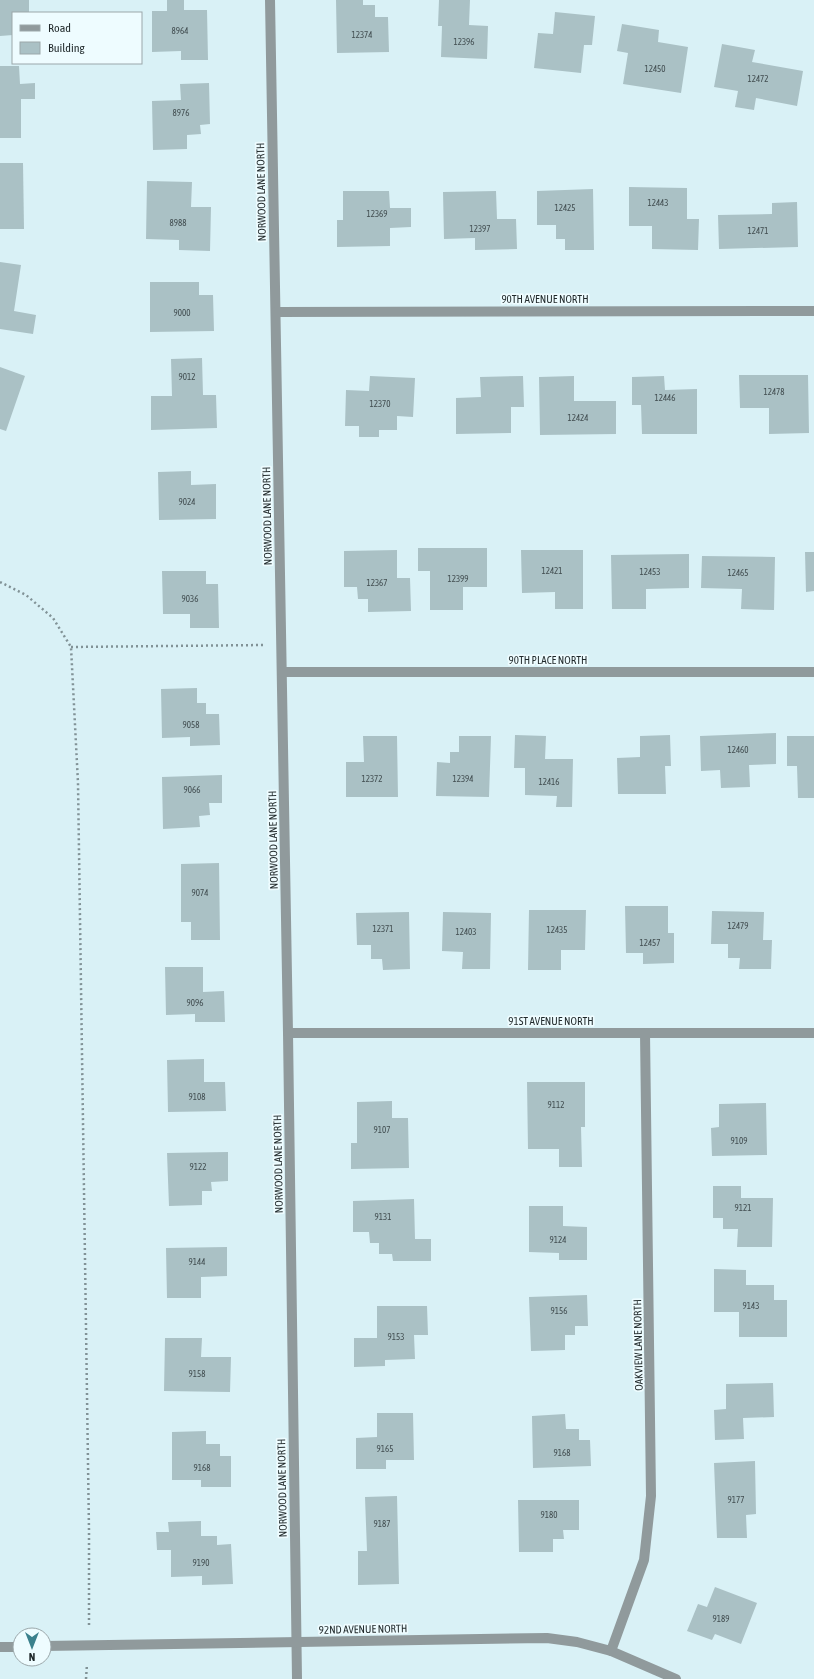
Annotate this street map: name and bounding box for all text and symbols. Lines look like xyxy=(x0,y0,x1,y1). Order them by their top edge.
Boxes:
legend xyxy=(12,12,142,64)
text: Road xyxy=(48,21,71,35)
house number: 8964 xyxy=(172,26,188,36)
house number: 12374 xyxy=(351,30,373,40)
house number: 12396 xyxy=(453,37,475,47)
text: Building xyxy=(48,41,86,55)
house number: 12450 xyxy=(644,64,666,74)
house number: 12472 xyxy=(747,74,769,84)
house number: 8976 xyxy=(173,108,189,118)
street label: NORWOOD LANE NORTH xyxy=(254,143,268,241)
house number: 12443 xyxy=(647,198,669,208)
house number: 12425 xyxy=(554,203,576,213)
house number: 12369 xyxy=(366,209,388,219)
house number: 8988 xyxy=(170,218,186,228)
house number: 12397 xyxy=(469,224,491,234)
house number: 12471 xyxy=(747,226,769,236)
street label: 90TH AVENUE NORTH xyxy=(501,293,589,305)
house number: 9000 xyxy=(174,308,190,318)
house number: 9012 xyxy=(179,372,195,382)
house number: 12478 xyxy=(763,387,785,397)
house number: 12446 xyxy=(654,393,676,403)
house number: 12370 xyxy=(369,399,391,409)
house number: 12424 xyxy=(567,413,589,423)
street label: NORWOOD LANE NORTH xyxy=(260,467,274,565)
house number: 9024 xyxy=(179,497,195,507)
house number: 12421 xyxy=(541,566,563,576)
house number: 12453 xyxy=(639,567,661,577)
house number: 12465 xyxy=(727,568,749,578)
house number: 12399 xyxy=(447,574,469,584)
house number: 12367 xyxy=(366,578,388,588)
house number: 9036 xyxy=(182,594,198,604)
street label: 90TH PLACE NORTH xyxy=(509,654,587,666)
house number: 9058 xyxy=(183,720,199,730)
house number: 12460 xyxy=(727,745,749,755)
house number: 12372 xyxy=(361,774,383,784)
house number: 12394 xyxy=(452,774,474,784)
house number: 12416 xyxy=(538,777,560,787)
house number: 9066 xyxy=(184,785,200,795)
street label: NORWOOD LANE NORTH xyxy=(266,791,280,889)
house number: 9074 xyxy=(192,888,208,898)
house number: 12479 xyxy=(727,921,749,931)
house number: 12371 xyxy=(372,924,394,934)
house number: 12435 xyxy=(546,925,568,935)
house number: 12403 xyxy=(455,927,477,937)
house number: 12457 xyxy=(639,938,661,948)
house number: 9096 xyxy=(187,998,203,1008)
street label: 91ST AVENUE NORTH xyxy=(508,1015,594,1027)
house number: 9108 xyxy=(189,1092,205,1102)
house number: 9112 xyxy=(548,1100,564,1110)
street label: NORWOOD LANE NORTH xyxy=(271,1115,285,1213)
house number: 9107 xyxy=(374,1125,390,1135)
house number: 9109 xyxy=(731,1136,747,1146)
house number: 9122 xyxy=(190,1162,206,1172)
house number: 9121 xyxy=(735,1203,751,1213)
house number: 9131 xyxy=(375,1212,391,1222)
house number: 9124 xyxy=(550,1235,566,1245)
house number: 9144 xyxy=(189,1257,205,1267)
street label: OAKVIEW LANE NORTH xyxy=(631,1299,645,1391)
house number: 9143 xyxy=(743,1301,759,1311)
house number: 9156 xyxy=(551,1306,567,1316)
house number: 9153 xyxy=(388,1332,404,1342)
house number: 9158 xyxy=(189,1369,205,1379)
street label: NORWOOD LANE NORTH xyxy=(275,1439,289,1537)
house number: 9165 xyxy=(377,1444,393,1454)
house number: 9168 xyxy=(554,1448,570,1458)
house number: 9168 xyxy=(194,1463,210,1473)
house number: 9177 xyxy=(728,1495,744,1505)
house number: 9180 xyxy=(541,1510,557,1520)
house number: 9187 xyxy=(374,1519,390,1529)
house number: 9190 xyxy=(193,1558,209,1568)
house number: 9189 xyxy=(713,1614,729,1624)
street label: 92ND AVENUE NORTH xyxy=(319,1622,407,1636)
north arrow xyxy=(12,1627,52,1667)
text: N xyxy=(29,1651,35,1663)

